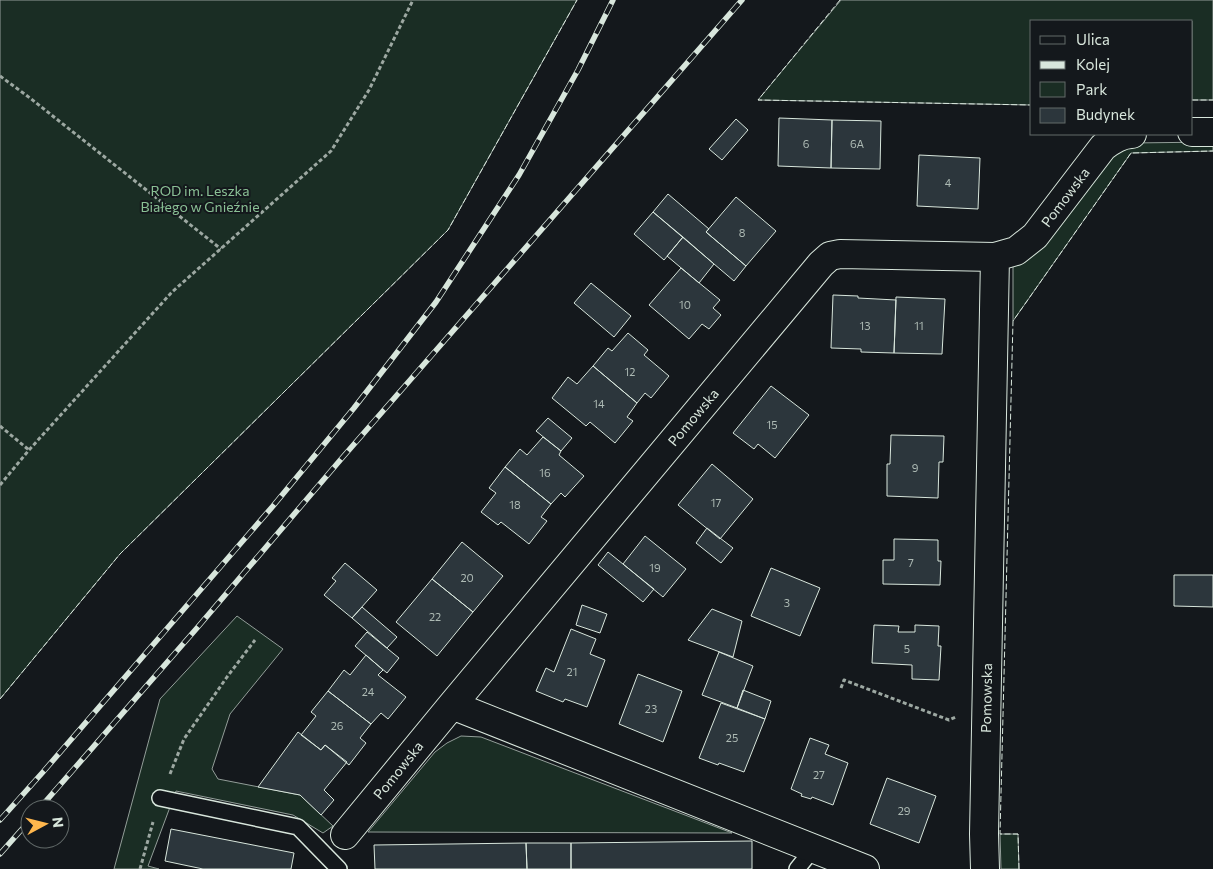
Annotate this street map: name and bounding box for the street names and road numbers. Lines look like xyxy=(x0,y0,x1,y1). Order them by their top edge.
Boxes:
street label: Pomowska xyxy=(1037,164,1093,230)
street label: Pomowska xyxy=(664,385,722,449)
street label: Pomowska xyxy=(977,663,995,733)
street label: Pomowska xyxy=(369,738,427,802)

